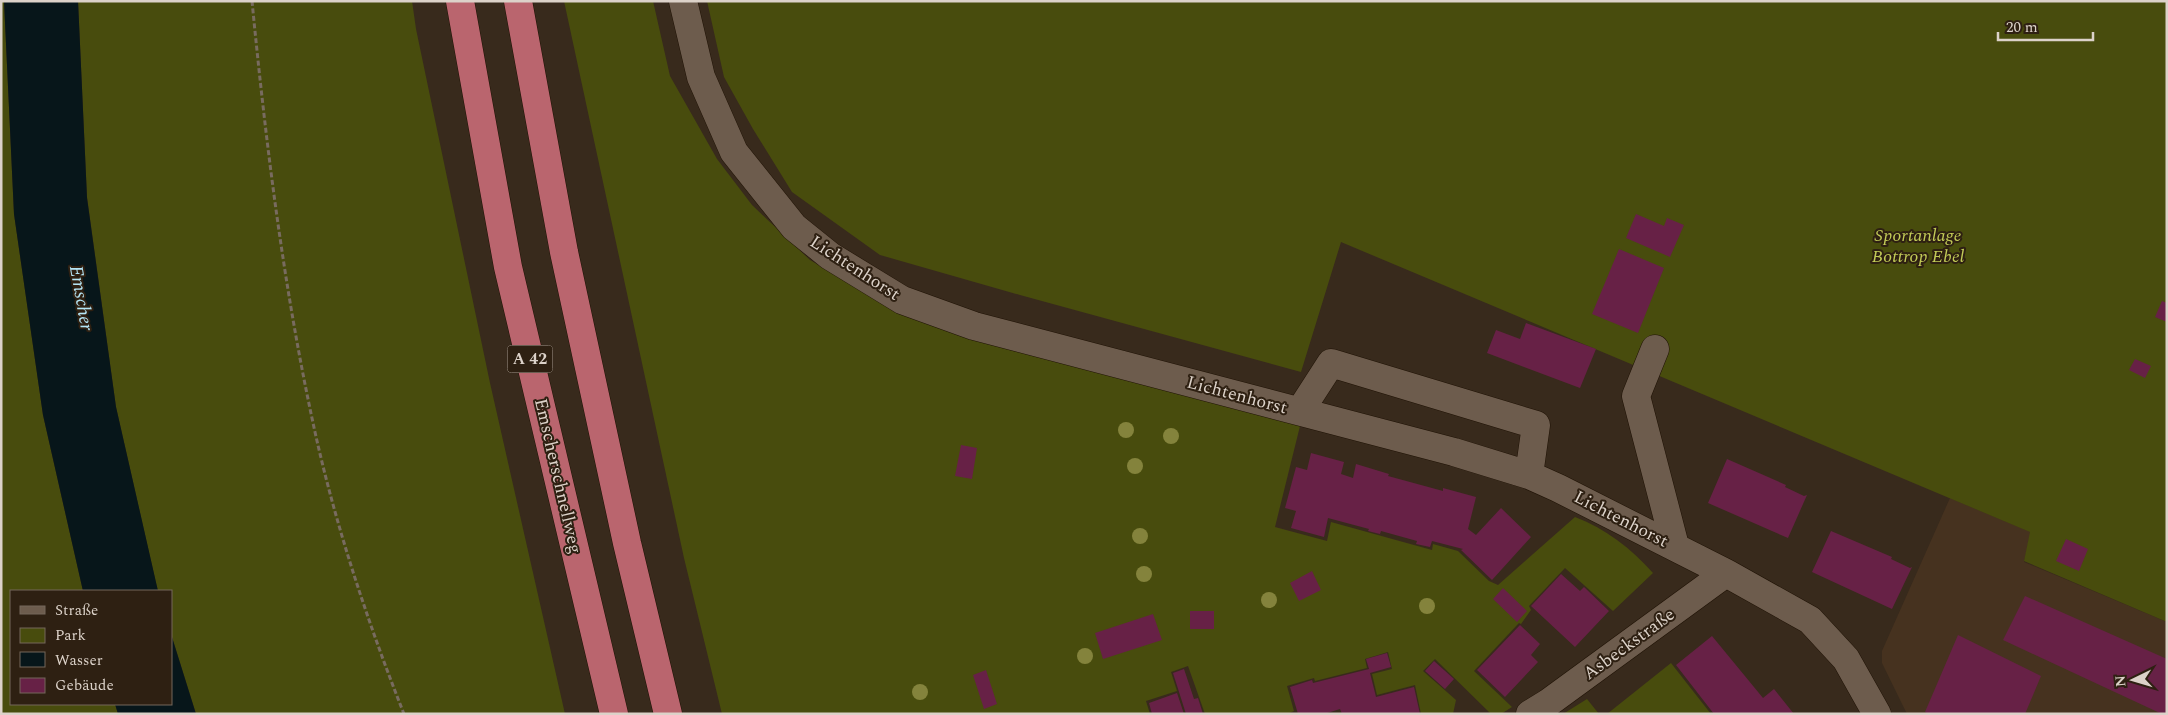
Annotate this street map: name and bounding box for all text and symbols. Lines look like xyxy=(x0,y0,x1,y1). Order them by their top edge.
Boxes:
scale bar xyxy=(1998,10,2093,42)
text: 20 m xyxy=(2006,16,2038,39)
park label: Sportanlage Bottrop Ebel xyxy=(1872,222,1965,270)
street label: Lichtenhorst xyxy=(804,229,906,307)
water label: Emscher xyxy=(61,263,101,333)
road number: A 42 xyxy=(508,346,552,372)
street label: Lichtenhorst xyxy=(1184,369,1290,421)
street label: Emscherschnellweg xyxy=(527,396,589,556)
street label: Lichtenhorst xyxy=(1569,484,1673,554)
legend xyxy=(10,590,172,705)
text: Straße xyxy=(55,599,98,622)
street label: Asbeckstraße xyxy=(1577,601,1681,687)
text: Park xyxy=(55,624,86,647)
text: Wasser xyxy=(55,649,103,672)
north arrow xyxy=(2108,655,2158,705)
text: Gebäude xyxy=(55,674,114,697)
text: N xyxy=(2110,674,2132,688)

